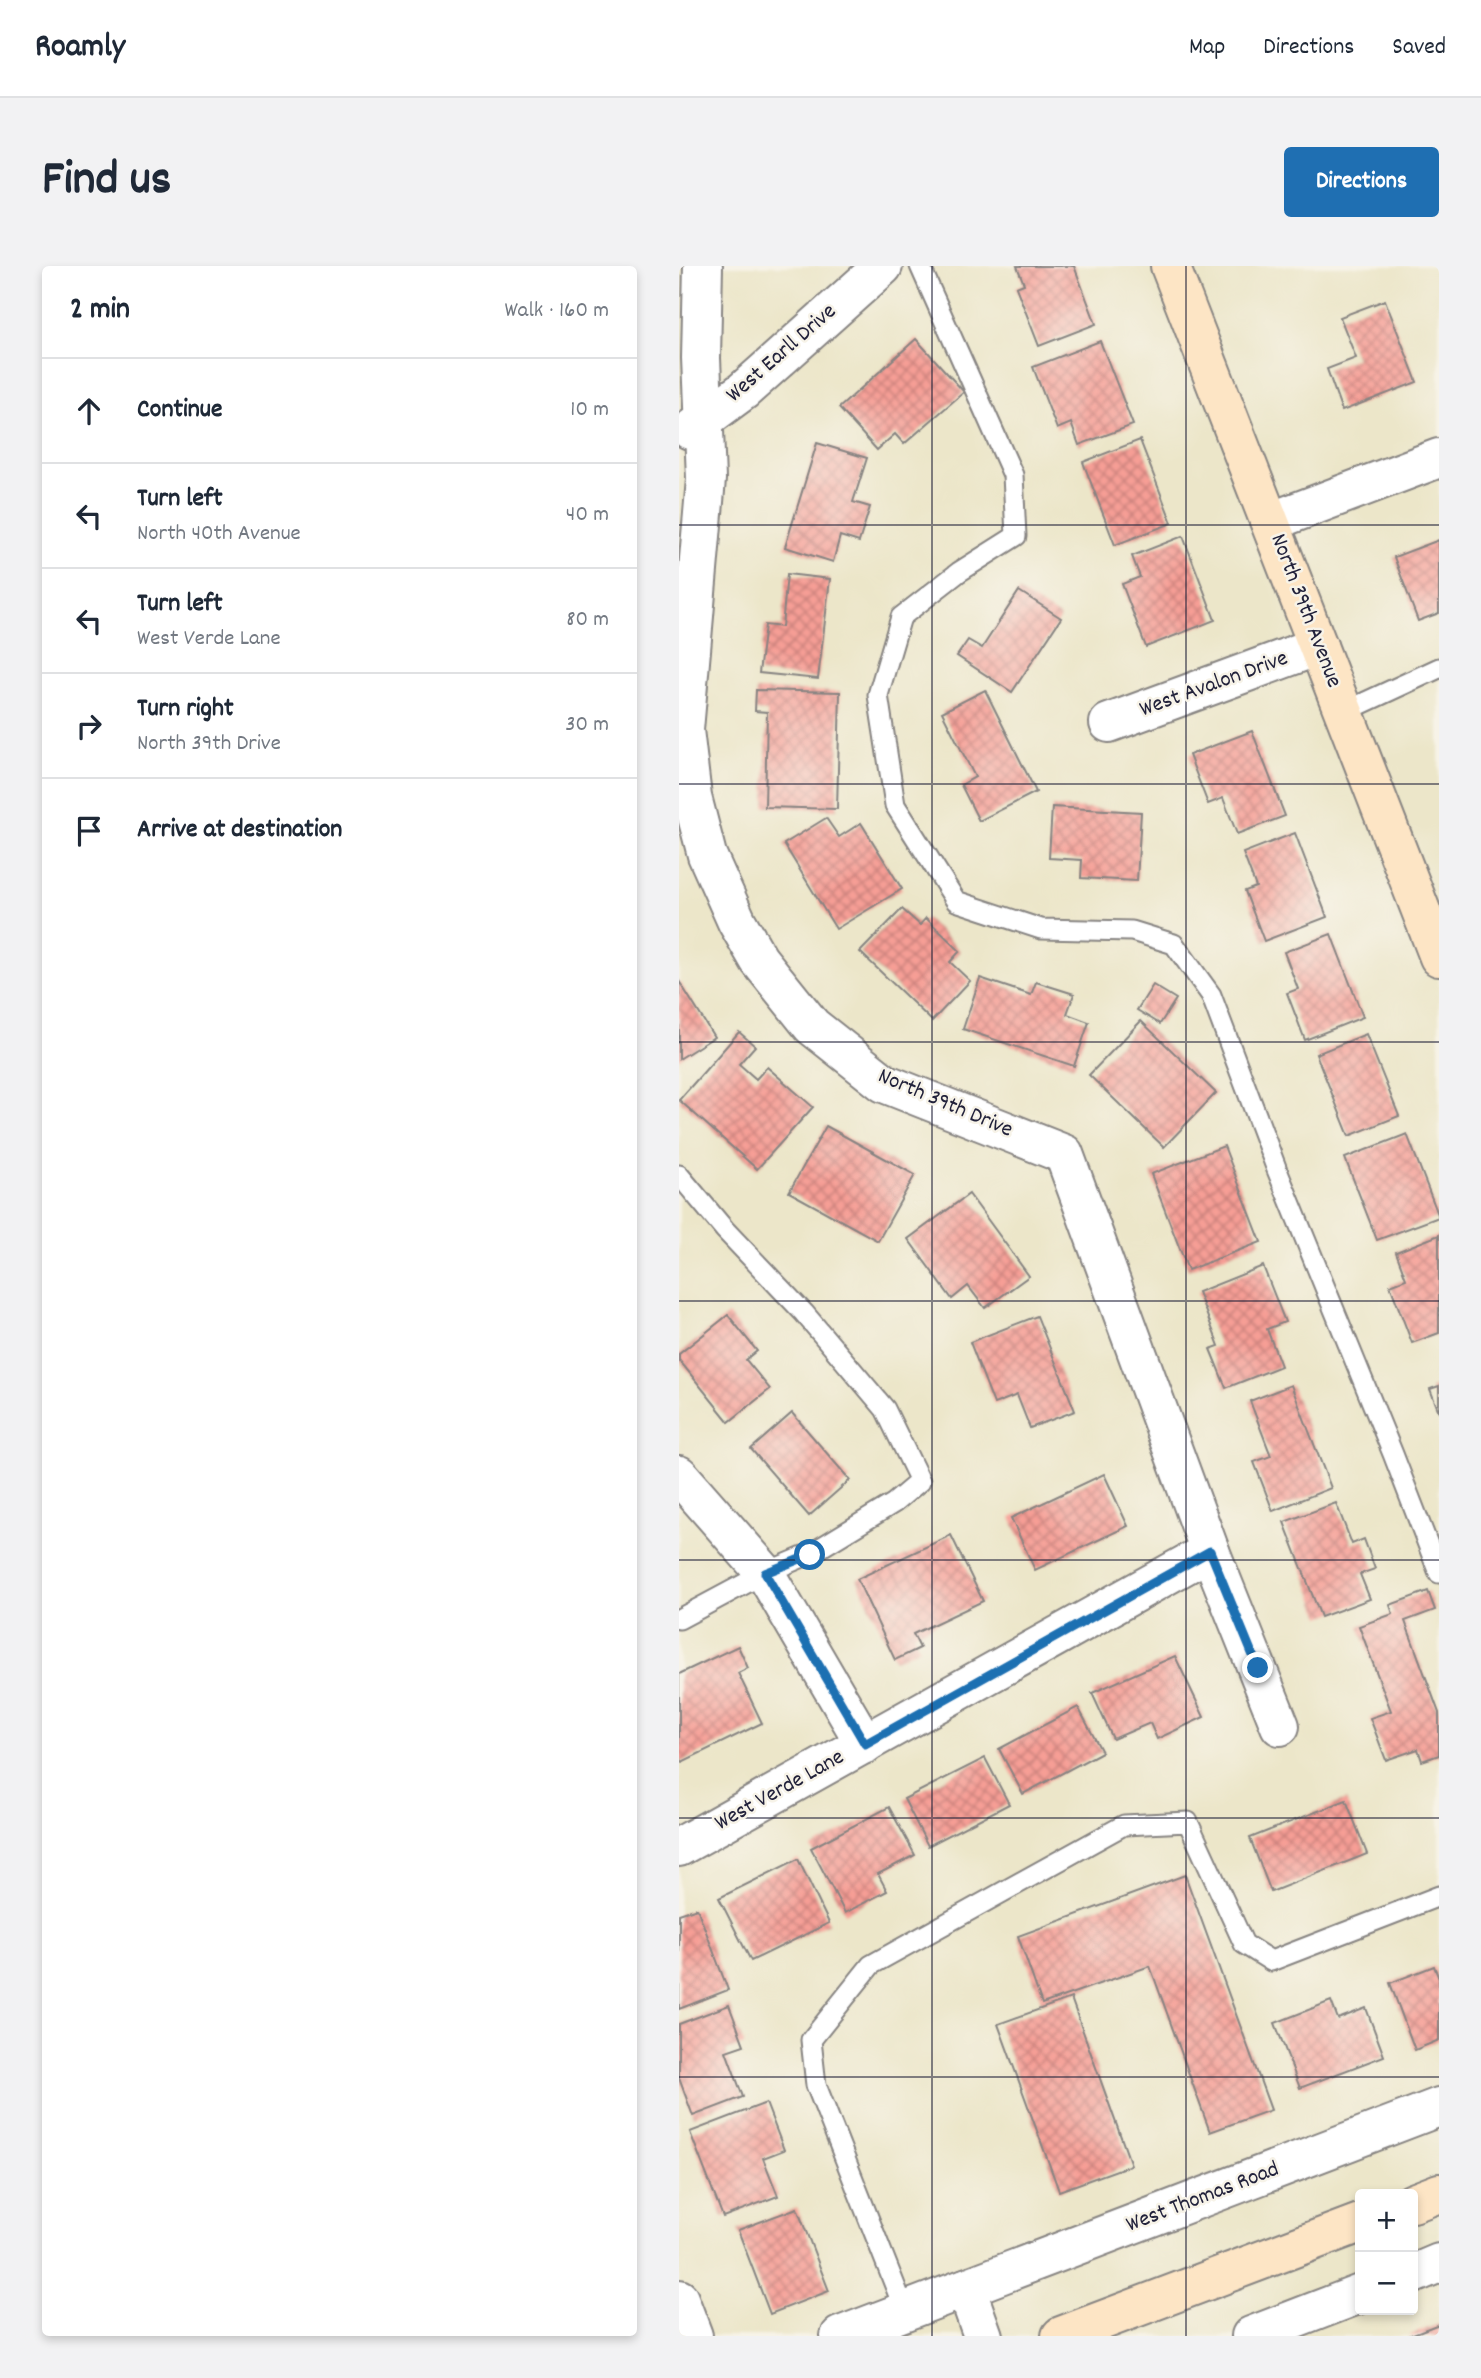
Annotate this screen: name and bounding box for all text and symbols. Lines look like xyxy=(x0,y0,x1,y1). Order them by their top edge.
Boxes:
text: Roamly xyxy=(35,25,125,72)
text: Map xyxy=(1189,31,1225,65)
text: Directions xyxy=(1263,31,1354,65)
text: Saved xyxy=(1392,31,1446,65)
text: Find us xyxy=(42,147,171,217)
button: Directions xyxy=(1284,147,1439,217)
text: 2 min xyxy=(70,290,130,333)
text: Walk · 160 m xyxy=(504,295,609,328)
street label: West Earll Drive xyxy=(719,297,845,411)
icon: ahead xyxy=(70,392,108,430)
text: Continue xyxy=(137,392,222,429)
text: 10 m xyxy=(570,394,609,427)
text: Turn left xyxy=(137,481,223,518)
icon: left xyxy=(70,497,108,535)
text: 40 m xyxy=(566,499,609,532)
text: North 40th Avenue xyxy=(137,518,301,551)
street label: North 39th Avenue xyxy=(1260,529,1350,693)
text: Turn left xyxy=(137,586,223,623)
icon: left xyxy=(70,602,108,640)
text: 80 m xyxy=(566,604,609,637)
text: West Verde Lane xyxy=(137,623,281,656)
street label: West Avalon Drive xyxy=(1135,643,1293,727)
text: Turn right xyxy=(137,691,234,728)
icon: right xyxy=(70,707,108,745)
text: 30 m xyxy=(565,709,609,742)
text: North 39th Drive xyxy=(137,728,281,761)
icon: arrive xyxy=(70,812,108,850)
text: Arrive at destination xyxy=(137,812,342,849)
street label: North 39th Drive xyxy=(872,1061,1018,1147)
route start xyxy=(794,1539,825,1570)
route end xyxy=(1242,1652,1273,1683)
street label: West Verde Lane xyxy=(709,1742,851,1840)
street label: West Thomas Road xyxy=(1122,2154,1284,2242)
map controls xyxy=(1355,2189,1418,2315)
button: + xyxy=(1355,2189,1418,2252)
button: − xyxy=(1355,2252,1418,2315)

